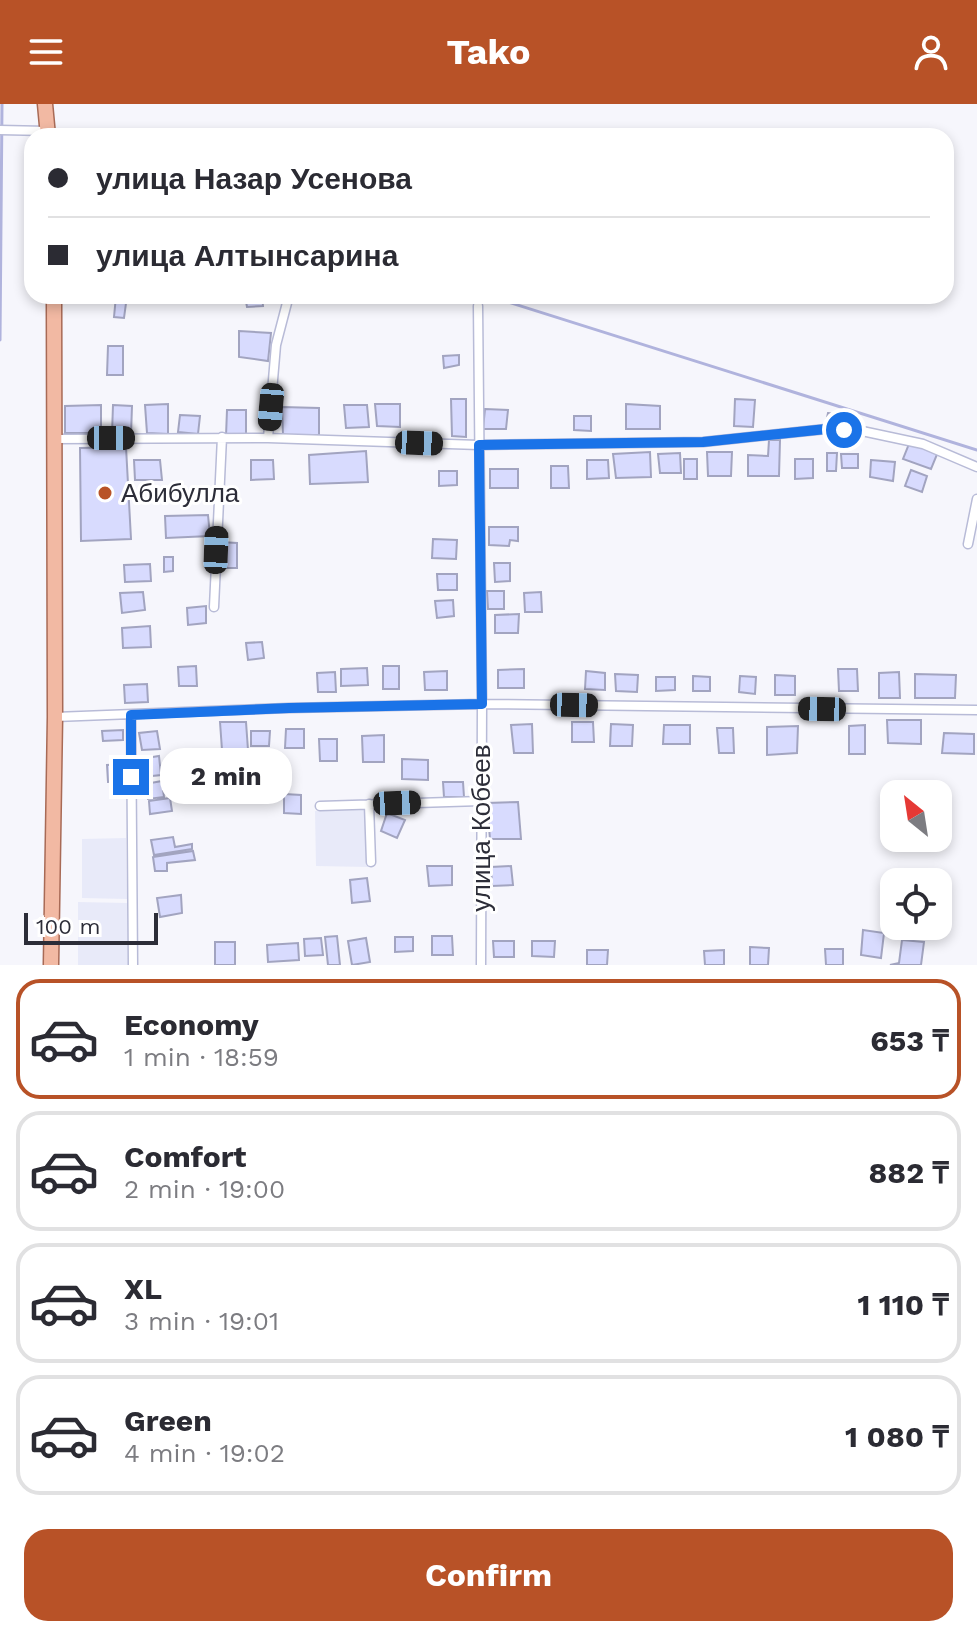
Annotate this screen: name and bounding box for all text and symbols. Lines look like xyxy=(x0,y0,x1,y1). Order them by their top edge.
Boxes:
icon: menu xyxy=(24,30,68,74)
icon: person xyxy=(909,30,953,74)
text: Tako xyxy=(446,31,531,73)
text: улица Назар Усенова xyxy=(96,161,412,196)
text: улица Алтынсарина xyxy=(96,238,398,273)
car xyxy=(257,382,285,432)
route start xyxy=(826,412,862,448)
car xyxy=(87,426,135,450)
car xyxy=(395,430,443,456)
place label: Абибулла xyxy=(121,478,240,508)
marker: Абибулла xyxy=(96,484,114,502)
car xyxy=(203,526,229,574)
car xyxy=(550,693,598,717)
car xyxy=(798,697,846,721)
street label: улица Кобеев xyxy=(466,744,496,912)
callout: 2 min xyxy=(159,749,291,805)
route end xyxy=(113,759,149,795)
text: 2 min xyxy=(190,761,262,791)
north arrow xyxy=(880,780,952,852)
map controls xyxy=(880,780,952,940)
car xyxy=(373,790,421,816)
button: locate xyxy=(880,868,952,940)
scale bar xyxy=(24,909,158,945)
text: 100 m xyxy=(36,914,100,939)
icon: car xyxy=(28,1003,100,1075)
text: Economy xyxy=(124,1007,259,1042)
text: 653 ₸ xyxy=(870,1023,949,1058)
text: 1 min · 18:59 xyxy=(124,1042,279,1072)
icon: car xyxy=(28,1135,100,1207)
text: Comfort xyxy=(124,1139,246,1174)
text: 882 ₸ xyxy=(869,1155,949,1190)
text: 2 min · 19:00 xyxy=(124,1174,285,1204)
icon: car xyxy=(28,1267,100,1339)
text: XL xyxy=(124,1271,162,1306)
text: 1 110 ₸ xyxy=(858,1287,949,1322)
text: 3 min · 19:01 xyxy=(124,1306,279,1336)
icon: car xyxy=(28,1399,100,1471)
text: Green xyxy=(124,1403,212,1438)
text: 1 080 ₸ xyxy=(845,1419,949,1454)
text: 4 min · 19:02 xyxy=(124,1438,285,1468)
button: Confirm xyxy=(24,1529,953,1621)

